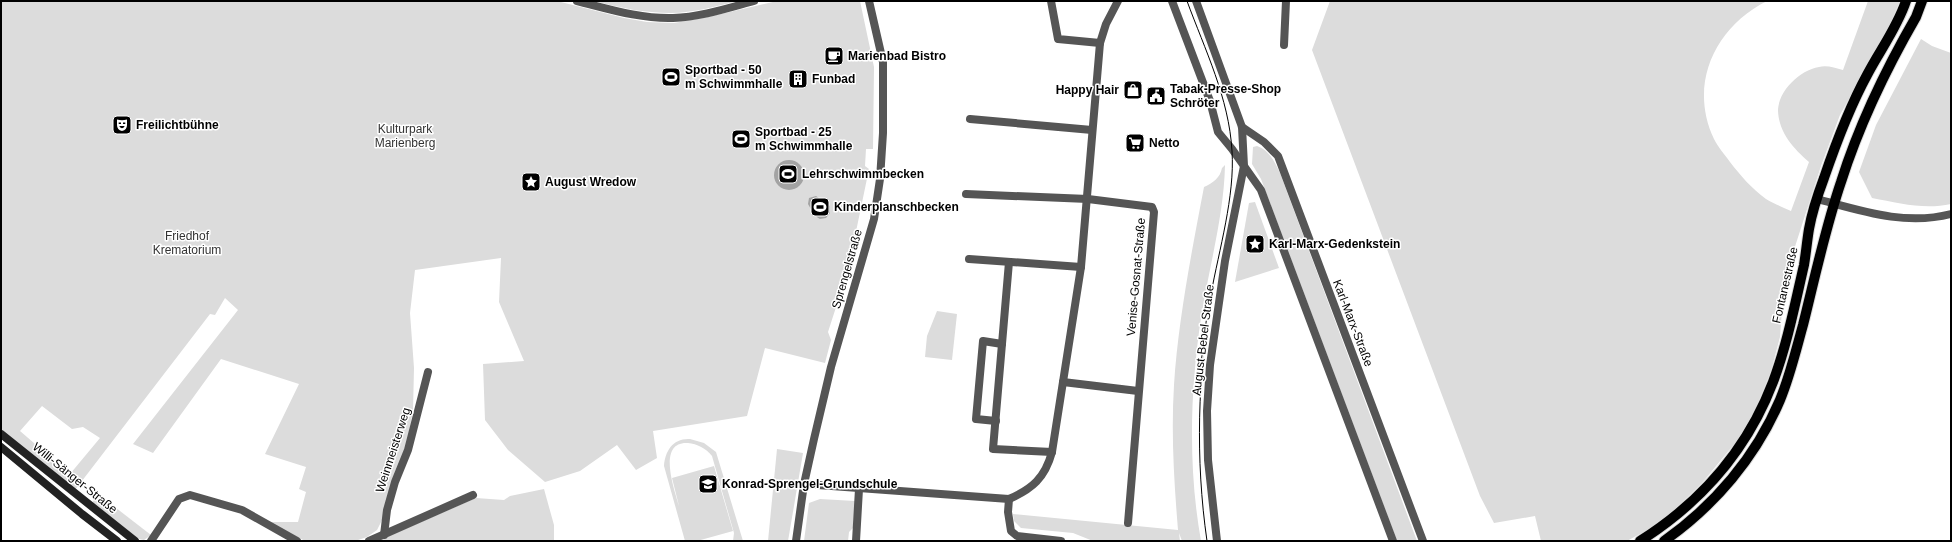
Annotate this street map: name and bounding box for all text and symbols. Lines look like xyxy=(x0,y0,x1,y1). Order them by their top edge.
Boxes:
cafe icon: Marienbad Bistro xyxy=(823,45,845,67)
place label: Marienbad Bistro xyxy=(848,49,946,63)
place label: Sportbad - 50 m Schwimmhalle xyxy=(685,63,783,91)
sports icon: Sportbad - 50 m Schwimmhalle xyxy=(660,66,682,88)
building icon: Funbad xyxy=(787,68,809,90)
place label: Funbad xyxy=(812,72,855,86)
shop icon: Happy Hair xyxy=(1122,79,1144,101)
place label: Tabak-Presse-Shop Schröter xyxy=(1170,82,1281,110)
place label: Happy Hair xyxy=(1056,83,1119,97)
public building icon: Tabak-Presse-Shop Schröter xyxy=(1145,85,1167,107)
theatre icon: Freilichtbühne xyxy=(111,114,133,136)
place label: Freilichtbühne xyxy=(136,118,219,132)
park label: Kulturpark Marienberg xyxy=(375,122,435,150)
place label: Sportbad - 25 m Schwimmhalle xyxy=(755,125,853,153)
sports icon: Sportbad - 25 m Schwimmhalle xyxy=(730,128,752,150)
supermarket icon: Netto xyxy=(1124,132,1146,154)
place label: Netto xyxy=(1149,136,1180,150)
sports icon: Lehrschwimmbecken xyxy=(777,163,799,185)
place label: Lehrschwimmbecken xyxy=(802,167,924,181)
place icon: August Wredow xyxy=(520,171,542,193)
place label: August Wredow xyxy=(545,175,637,189)
sports icon: Kinderplanschbecken xyxy=(809,196,831,218)
place label: Kinderplanschbecken xyxy=(834,200,959,214)
street label: Venise-Gosnat-Straße xyxy=(1124,217,1148,337)
street label: Sprengelstraße xyxy=(829,227,865,310)
park label: Friedhof Krematorium xyxy=(153,229,221,257)
place icon: Karl-Marx-Gedenkstein xyxy=(1244,233,1266,255)
place label: Karl-Marx-Gedenkstein xyxy=(1269,237,1400,251)
street label: Fontanestraße xyxy=(1769,245,1801,325)
street label: Karl-Marx-Straße xyxy=(1330,278,1376,369)
street label: August-Bebel-Straße xyxy=(1189,283,1217,396)
street label: Weinmeisterweg xyxy=(373,406,413,494)
street label: Willi-Sänger-Straße xyxy=(30,440,120,517)
school or university icon: Konrad-Sprengel-Grundschule xyxy=(697,473,719,495)
place label: Konrad-Sprengel-Grundschule xyxy=(722,477,898,491)

